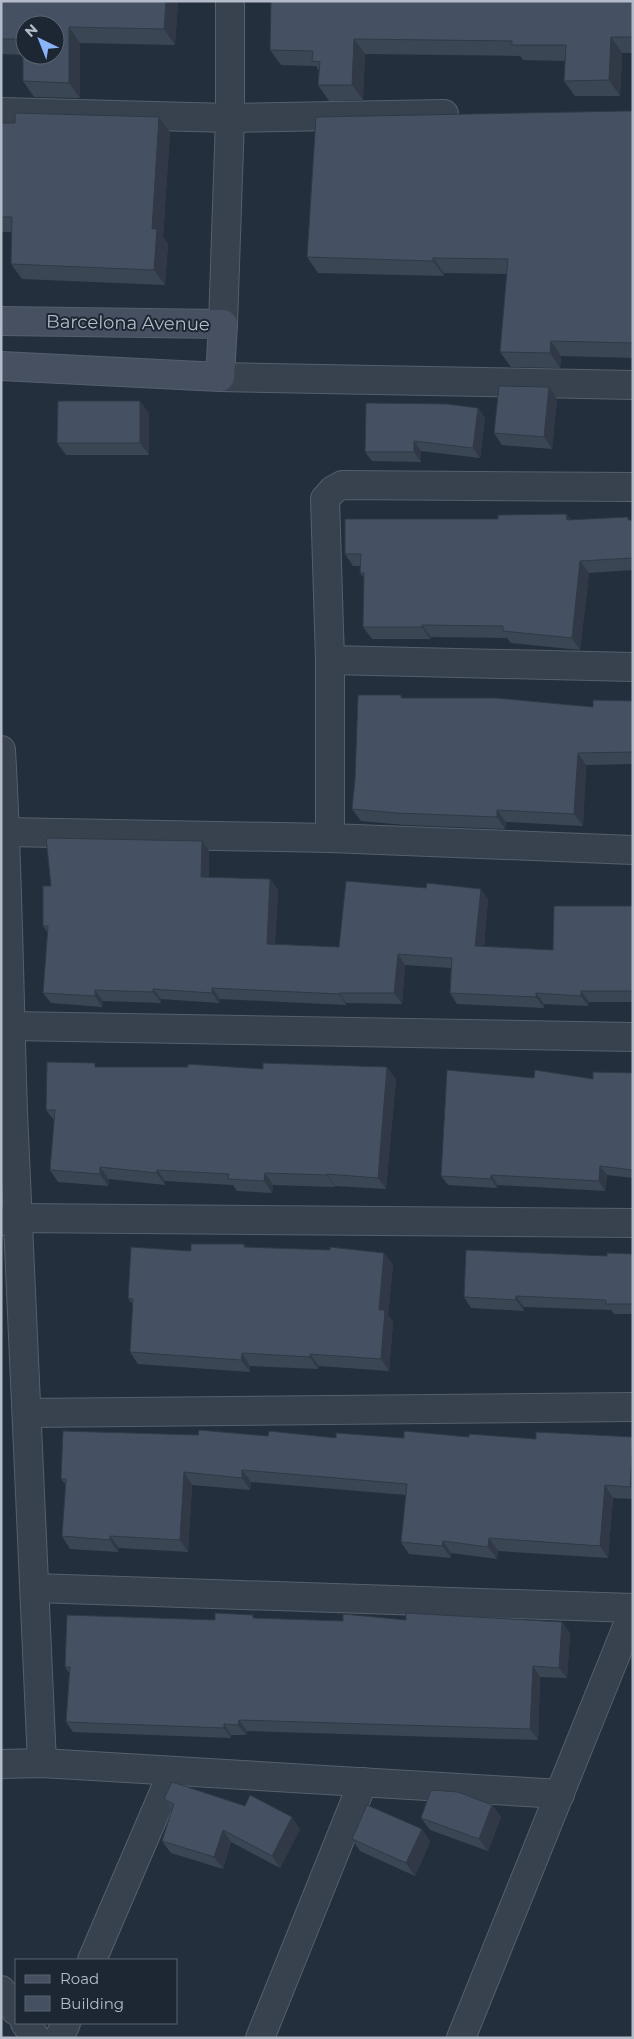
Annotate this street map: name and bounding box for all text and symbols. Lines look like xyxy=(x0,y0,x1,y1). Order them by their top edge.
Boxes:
north arrow xyxy=(15,15,65,65)
text: N xyxy=(21,20,41,41)
street label: Barcelona Avenue xyxy=(46,311,210,335)
legend xyxy=(15,1959,178,2024)
text: Road xyxy=(60,1969,99,1988)
text: Building xyxy=(60,1994,124,2013)

